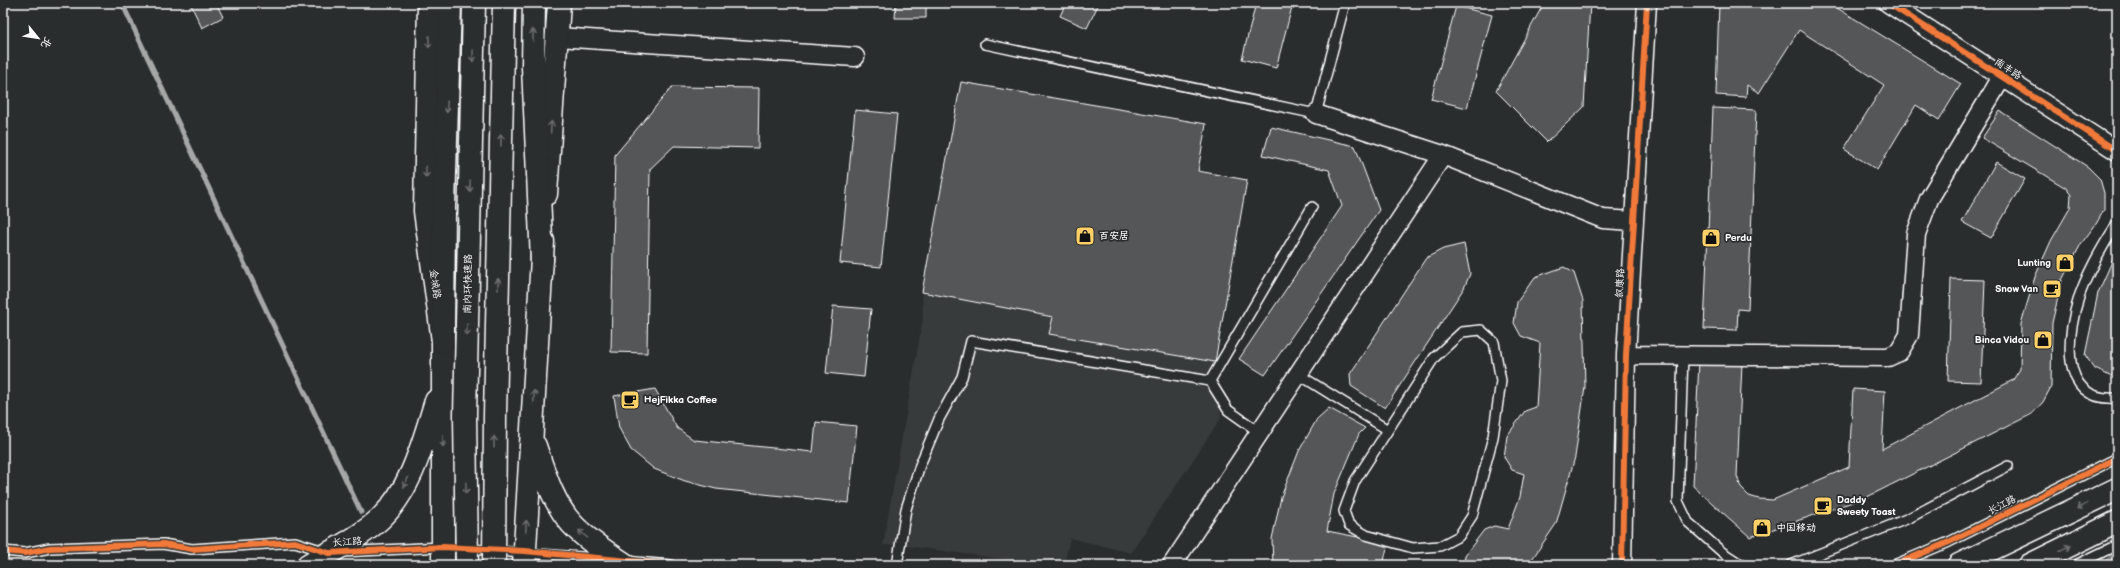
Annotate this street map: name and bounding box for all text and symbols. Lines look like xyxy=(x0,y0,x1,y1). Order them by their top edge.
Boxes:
north arrow xyxy=(18,18,58,58)
one-way arrow xyxy=(529,29,537,42)
text: 北 xyxy=(38,35,55,51)
one-way arrow xyxy=(425,35,432,48)
one-way arrow xyxy=(469,49,476,62)
street label: 南丰路 xyxy=(1992,56,2024,82)
one-way arrow xyxy=(443,100,451,113)
one-way arrow xyxy=(548,121,555,134)
one-way arrow xyxy=(497,134,505,147)
one-way arrow xyxy=(422,165,430,178)
one-way arrow xyxy=(466,179,474,192)
shop icon: 百安居 xyxy=(1074,225,1096,247)
shop icon: Perdu xyxy=(1700,227,1722,249)
place label: 百安居 xyxy=(1099,230,1129,242)
place label: Perdu xyxy=(1725,232,1752,244)
shop icon: Lunting xyxy=(2054,252,2076,274)
street label: 南内环快速路 xyxy=(461,254,475,314)
place label: Lunting xyxy=(2017,257,2051,269)
street label: 金城路 xyxy=(427,268,443,300)
street label: 叙康路 xyxy=(1613,268,1627,298)
one-way arrow xyxy=(494,278,501,291)
cafe icon: Snow Van xyxy=(2041,278,2063,300)
place label: Snow Van xyxy=(1995,283,2038,295)
one-way arrow xyxy=(463,323,470,336)
shop icon: Binca Vidou xyxy=(2032,329,2054,351)
place label: Binca Vidou xyxy=(1975,334,2029,346)
cafe icon: HejFikka Coffee xyxy=(619,389,641,411)
one-way arrow xyxy=(530,390,537,403)
place label: HejFikka Coffee xyxy=(644,394,717,406)
one-way arrow xyxy=(439,434,447,447)
one-way arrow xyxy=(491,436,498,449)
one-way arrow xyxy=(402,475,410,487)
one-way arrow xyxy=(462,481,470,494)
street label: 长江路 xyxy=(1986,493,2018,517)
place label: Daddy Sweety Toast xyxy=(1837,494,1896,518)
cafe icon: Daddy Sweety Toast xyxy=(1812,495,1834,517)
one-way arrow xyxy=(2076,503,2088,510)
shop icon: 中国移动 xyxy=(1751,517,1773,539)
one-way arrow xyxy=(522,520,530,533)
place label: 中国移动 xyxy=(1776,522,1816,534)
one-way arrow xyxy=(578,529,588,538)
street label: 长江路 xyxy=(332,535,362,549)
one-way arrow xyxy=(2058,544,2070,551)

